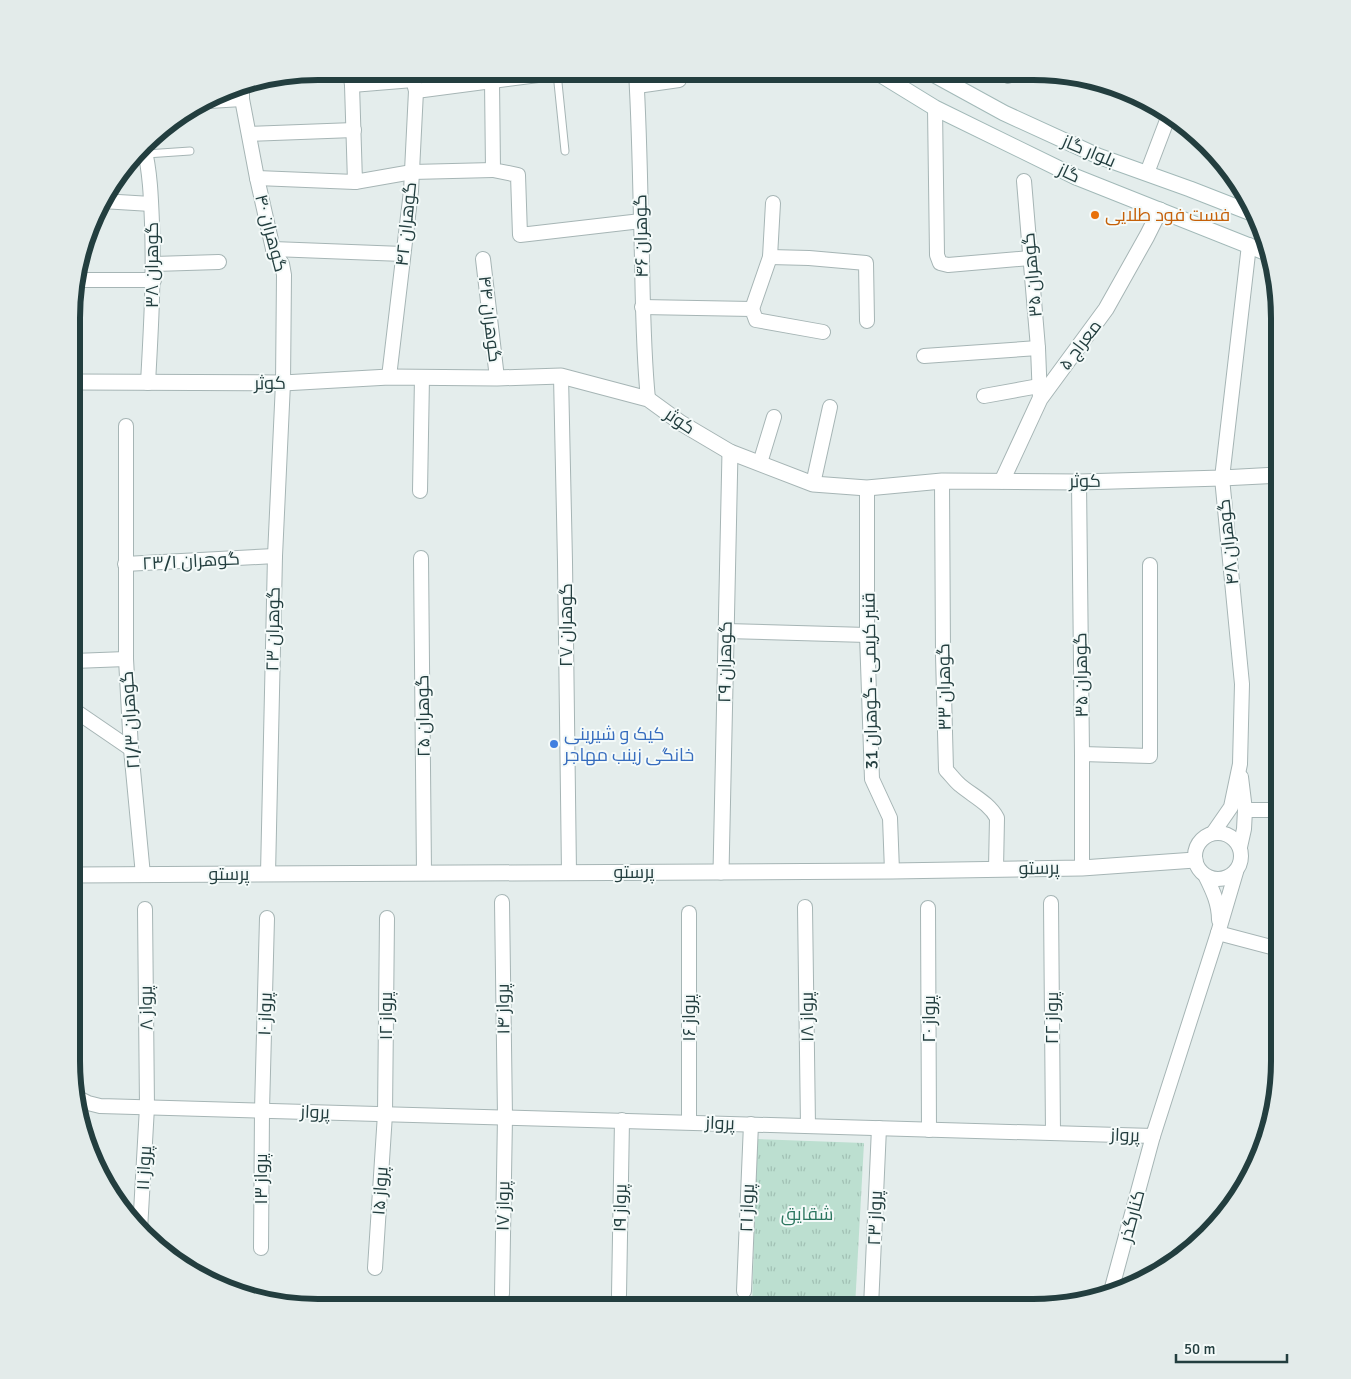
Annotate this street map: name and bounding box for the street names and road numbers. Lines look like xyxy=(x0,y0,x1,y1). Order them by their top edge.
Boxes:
street label: بلوار گاز xyxy=(1059,130,1119,172)
street label: گاز xyxy=(1054,159,1084,187)
street label: گوهران ۴۲ xyxy=(391,181,421,267)
street label: گوهران ۴۰ xyxy=(250,192,292,274)
street label: گوهران ۴۶ xyxy=(629,194,653,278)
street label: گوهران ۳۸ xyxy=(141,222,163,308)
street label: گوهران ۳۵ xyxy=(1017,232,1047,318)
street label: گوهران ۴۴ xyxy=(474,274,506,364)
street label: معراج ۵ xyxy=(1054,315,1107,375)
street label: کوثر xyxy=(253,372,286,394)
street label: کوثر xyxy=(660,402,699,439)
street label: کوثر xyxy=(1068,470,1101,492)
street label: گوهران ۴۸ xyxy=(1213,498,1243,586)
street label: گوهران ۲۳/۱ xyxy=(142,547,240,575)
street label: گوهران ۲۷ xyxy=(555,583,577,667)
street label: گوهران ۲۳ xyxy=(261,586,285,672)
street label: قنبر کریمی - گوهران 31 xyxy=(857,592,883,770)
street label: گوهران ۲۹ xyxy=(713,621,737,703)
street label: گوهران ۳۵ xyxy=(1069,632,1093,718)
street label: گوهران ۳۳ xyxy=(932,643,956,731)
street label: گوهران ۲۱/۳ xyxy=(116,670,144,770)
street label: گوهران ۲۵ xyxy=(411,675,435,757)
street label: پرستو xyxy=(1018,857,1060,880)
street label: پرستو xyxy=(614,861,655,884)
street label: پرستو xyxy=(209,863,250,886)
street label: پرواز ۱۴ xyxy=(492,983,515,1035)
street label: پرواز ۸ xyxy=(135,985,158,1031)
street label: پرواز ۱۸ xyxy=(796,991,819,1042)
street label: پرواز ۱۰ xyxy=(253,992,278,1036)
street label: پرواز ۱۲ xyxy=(375,992,398,1040)
street label: پرواز ۲۲ xyxy=(1041,992,1064,1044)
street label: پرواز ۱۶ xyxy=(678,994,701,1042)
street label: پرواز ۲۰ xyxy=(918,995,941,1043)
street label: پرواز xyxy=(299,1100,330,1125)
street label: پرواز xyxy=(704,1111,735,1136)
street label: پرواز xyxy=(1109,1123,1140,1148)
street label: پرواز ۱۱ xyxy=(132,1145,157,1191)
street label: پرواز ۱۳ xyxy=(250,1153,273,1205)
street label: پرواز ۱۵ xyxy=(367,1166,394,1216)
street label: پرواز ۱۷ xyxy=(492,1180,515,1231)
street label: پرواز ۱۹ xyxy=(609,1183,632,1232)
street label: پرواز ۲۱ xyxy=(735,1183,760,1233)
street label: کنارگذر xyxy=(1114,1188,1149,1245)
street label: پرواز ۲۳ xyxy=(863,1190,888,1246)

